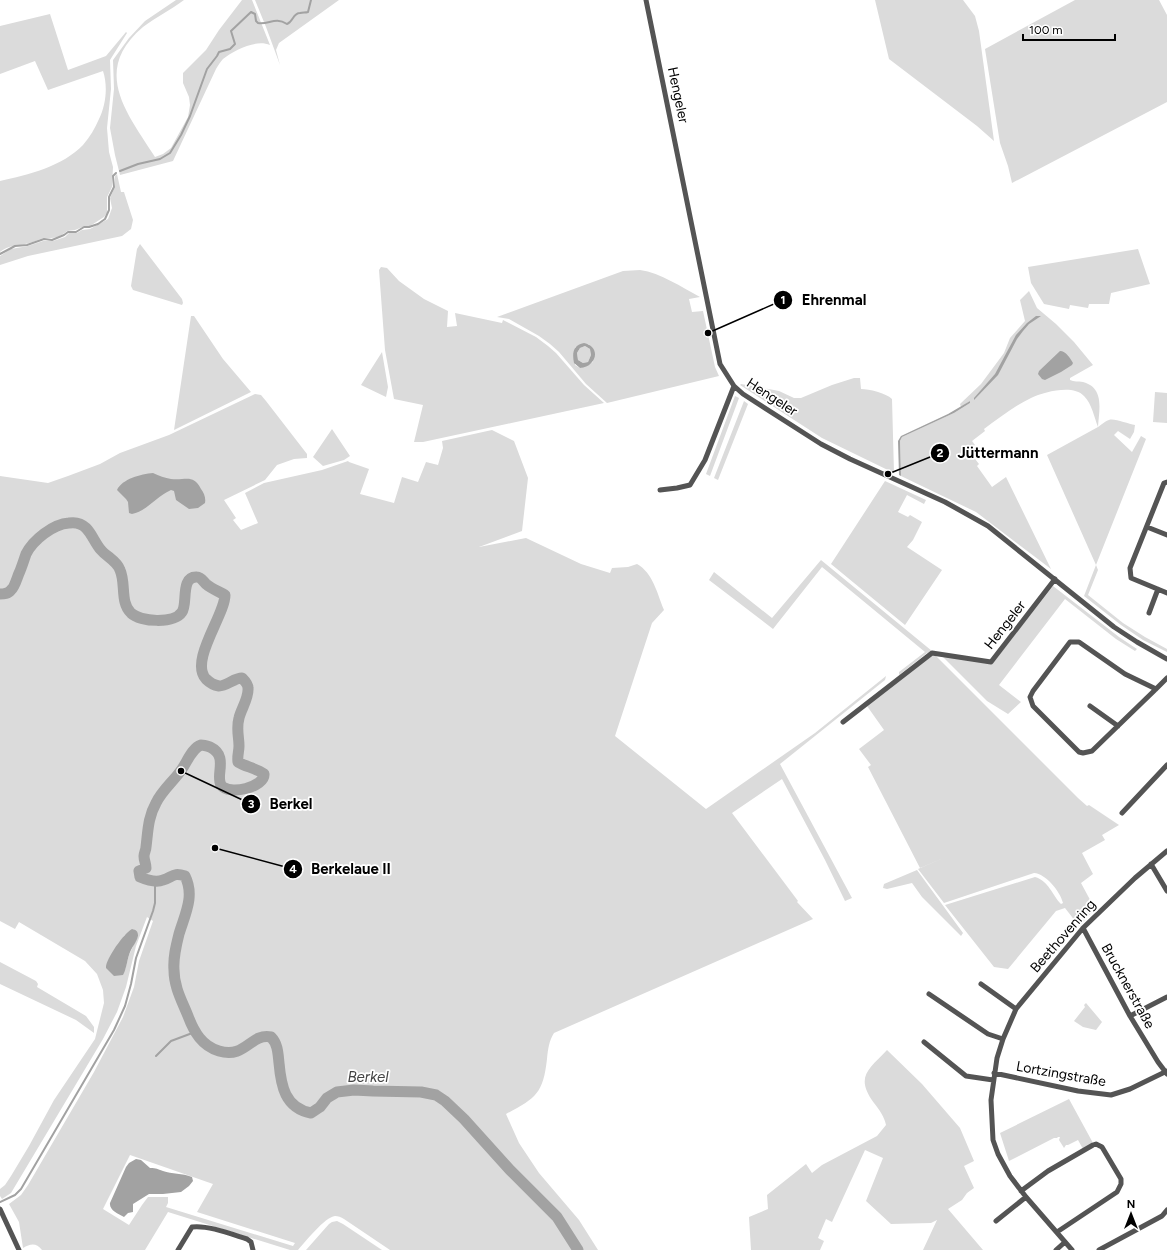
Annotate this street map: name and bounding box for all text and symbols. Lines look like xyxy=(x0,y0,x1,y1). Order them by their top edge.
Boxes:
scale bar xyxy=(1023,16,1115,42)
text: 100 m xyxy=(1029,23,1063,37)
street label: Hengeler xyxy=(664,65,692,125)
callout: Ehrenmal xyxy=(773,287,874,314)
text: Ehrenmal xyxy=(802,291,866,309)
text: 1 xyxy=(780,293,786,307)
street label: Hengeler xyxy=(743,374,801,420)
callout: Jüttermann xyxy=(930,440,1047,467)
text: Jüttermann xyxy=(958,444,1038,462)
text: 2 xyxy=(937,446,944,460)
street label: Hengeler xyxy=(981,597,1029,653)
callout: Berkel xyxy=(241,790,320,817)
text: Berkel xyxy=(270,795,312,813)
text: 3 xyxy=(248,797,255,811)
callout: Berkelaue II xyxy=(283,855,399,882)
text: Berkelaue II xyxy=(311,860,391,878)
text: 4 xyxy=(289,862,297,876)
street label: Beethovenring xyxy=(1027,896,1099,976)
street label: Brucknerstraße xyxy=(1098,940,1159,1032)
street label: Lortzingstraße xyxy=(1015,1058,1108,1090)
water label: Berkel xyxy=(347,1068,389,1086)
north arrow xyxy=(1111,1194,1151,1234)
text: N xyxy=(1127,1198,1135,1211)

